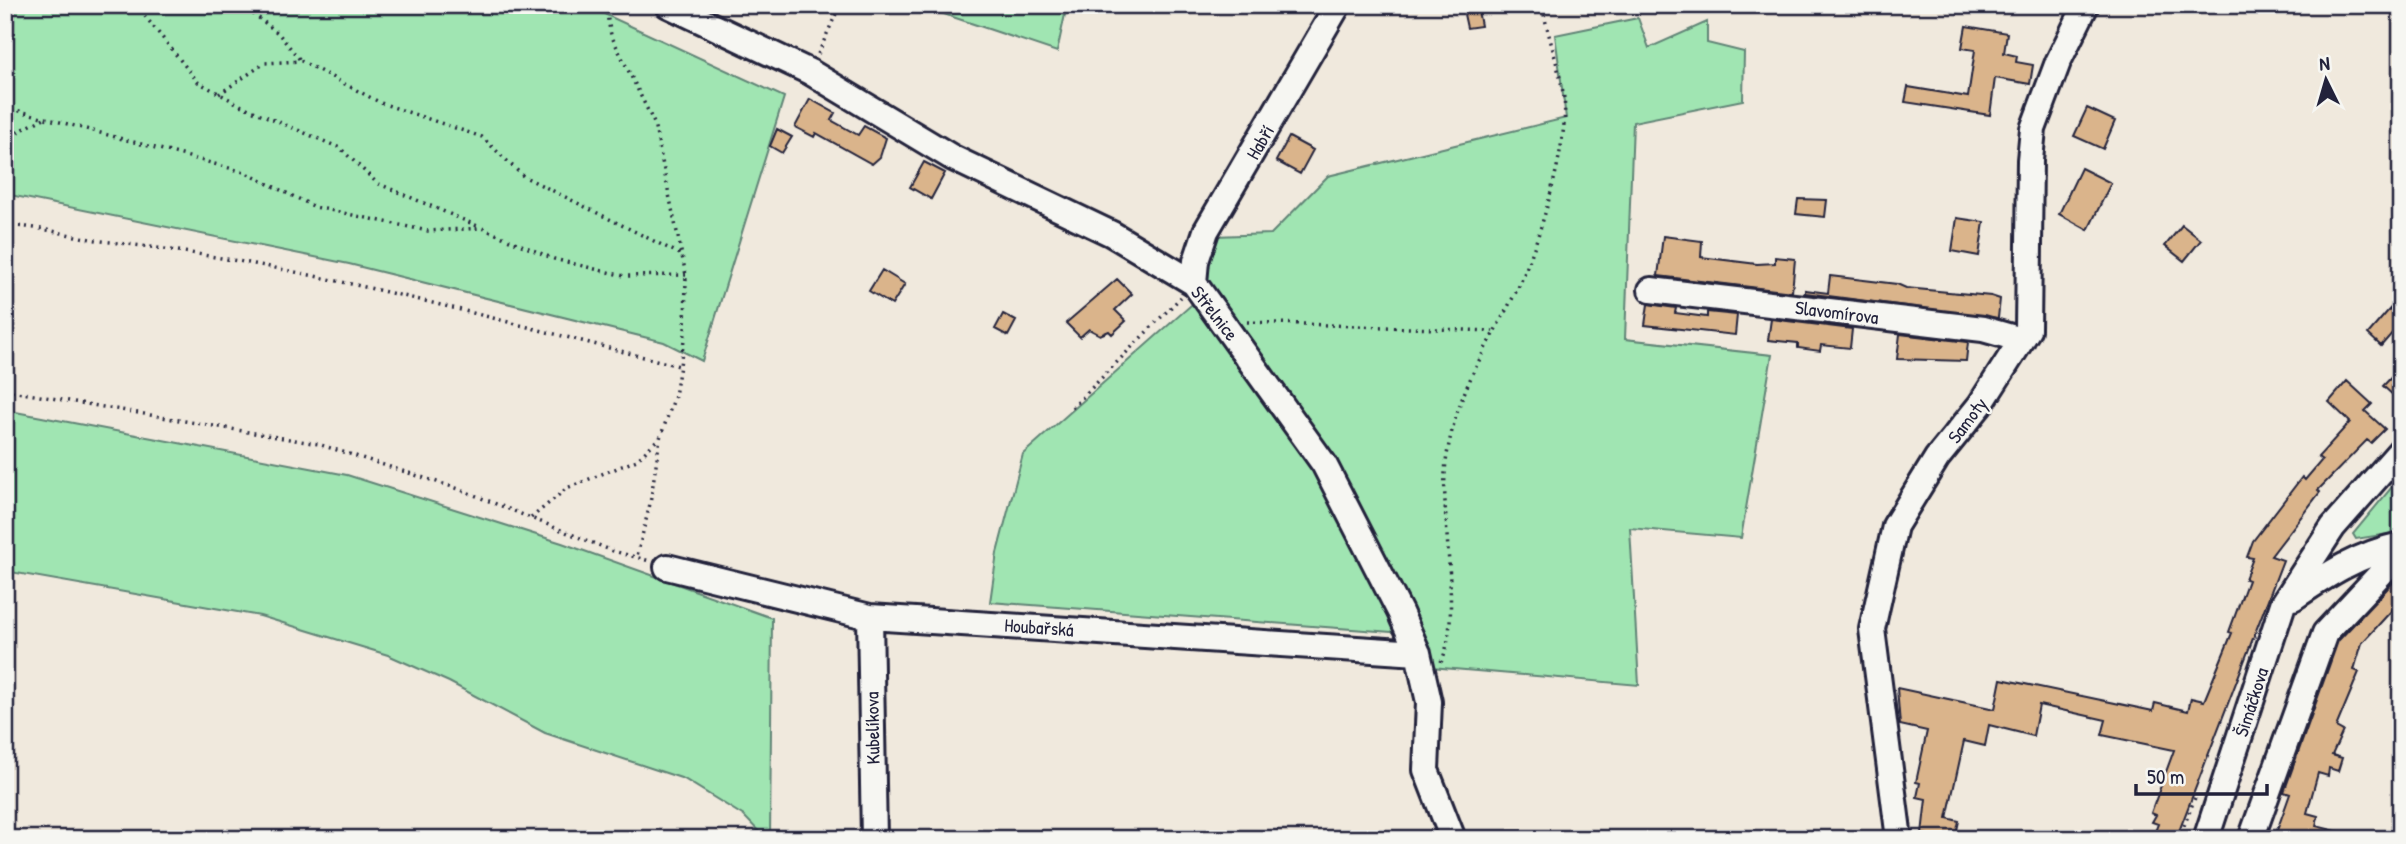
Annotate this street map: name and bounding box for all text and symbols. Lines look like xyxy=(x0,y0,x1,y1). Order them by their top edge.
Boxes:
north arrow xyxy=(2290,46,2360,116)
text: N xyxy=(2318,50,2331,76)
street label: Habří xyxy=(1240,120,1280,164)
street label: Střelnice xyxy=(1185,280,1245,346)
street label: Slavomírova xyxy=(1794,294,1881,330)
street label: Samoty xyxy=(1941,392,1993,448)
street label: Houbařská xyxy=(1003,612,1075,642)
street label: Šimáčkova xyxy=(2228,664,2275,740)
street label: Kubelíkova xyxy=(858,691,886,765)
scale bar xyxy=(2136,753,2268,797)
text: 50 m xyxy=(2147,762,2184,791)

